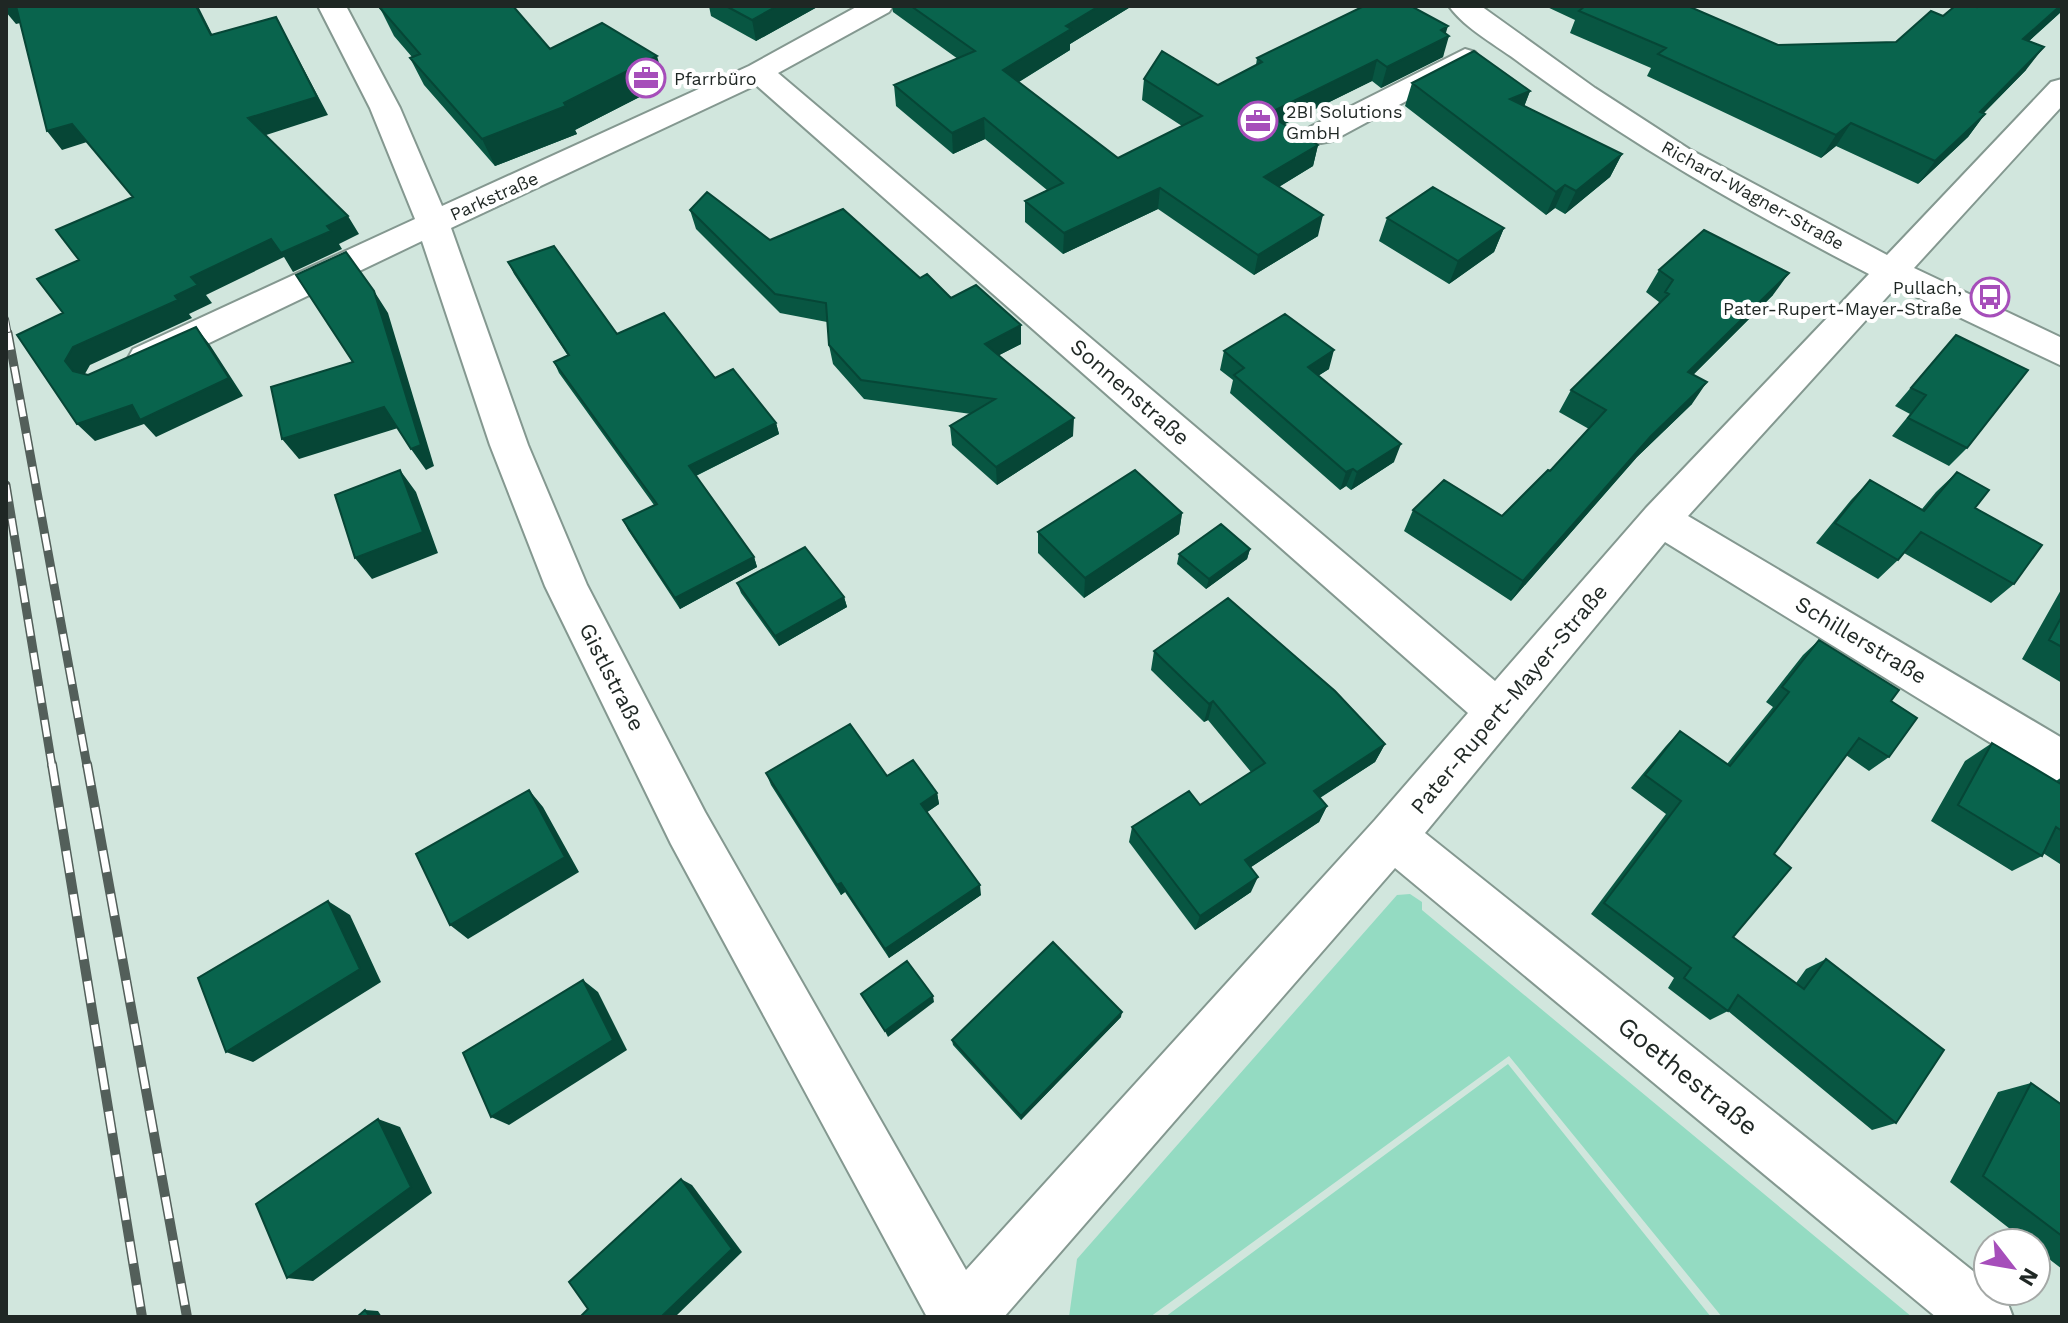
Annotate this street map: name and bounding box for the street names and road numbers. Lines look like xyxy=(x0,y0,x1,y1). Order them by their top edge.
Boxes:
street label: Richard-Wagner-Straße xyxy=(1658,136,1848,254)
street label: Parkstraße xyxy=(447,167,541,225)
street label: Sonnenstraße xyxy=(1066,334,1194,450)
street label: Pater-Rupert-Mayer-Straße xyxy=(1406,579,1612,819)
street label: Schillerstraße xyxy=(1791,591,1931,689)
street label: Gistlstraße xyxy=(574,619,650,735)
street label: Goethestraße xyxy=(1612,1010,1764,1142)

